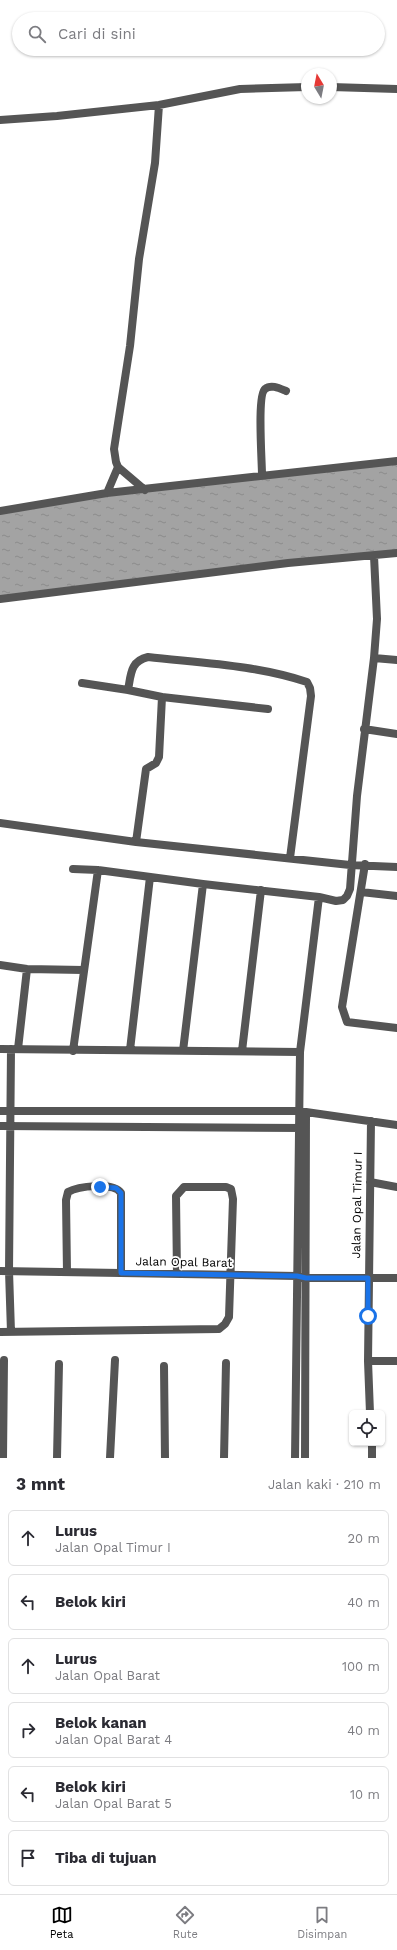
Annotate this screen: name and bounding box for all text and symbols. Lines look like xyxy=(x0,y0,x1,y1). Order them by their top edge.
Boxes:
search box xyxy=(12,12,385,56)
icon: search xyxy=(26,23,48,45)
text: Cari di sini xyxy=(58,25,136,43)
north arrow xyxy=(301,68,337,104)
street label: Jalan Opal Timur I xyxy=(349,1151,365,1259)
route end xyxy=(91,1178,109,1196)
street label: Jalan Opal Barat xyxy=(135,1254,233,1270)
route start xyxy=(359,1307,377,1325)
map controls xyxy=(349,1410,385,1446)
button: locate xyxy=(349,1410,385,1446)
text: 3 mnt xyxy=(16,1474,65,1494)
text: Jalan kaki · 210 m xyxy=(268,1477,381,1492)
text: Lurus xyxy=(55,1522,97,1540)
icon: ahead xyxy=(17,1527,39,1549)
text: 20 m xyxy=(348,1531,380,1546)
text: Jalan Opal Timur I xyxy=(55,1540,171,1555)
icon: left xyxy=(17,1591,39,1613)
text: Belok kiri xyxy=(55,1593,126,1611)
text: 40 m xyxy=(347,1595,380,1610)
text: Lurus xyxy=(55,1650,97,1668)
icon: ahead xyxy=(17,1655,39,1677)
text: 100 m xyxy=(342,1659,380,1674)
text: Jalan Opal Barat xyxy=(55,1668,160,1683)
text: Belok kanan xyxy=(55,1714,146,1732)
icon: right xyxy=(17,1719,39,1741)
text: 40 m xyxy=(347,1723,380,1738)
text: Jalan Opal Barat 4 xyxy=(55,1732,172,1747)
text: Belok kiri xyxy=(55,1778,126,1796)
icon: left xyxy=(17,1783,39,1805)
text: 10 m xyxy=(350,1787,380,1802)
text: Jalan Opal Barat 5 xyxy=(55,1796,172,1811)
icon: arrive xyxy=(17,1847,39,1869)
text: Tiba di tujuan xyxy=(55,1849,157,1867)
tab: Peta xyxy=(50,1904,73,1941)
tab: Rute xyxy=(173,1904,198,1941)
tab: Disimpan xyxy=(297,1904,347,1941)

